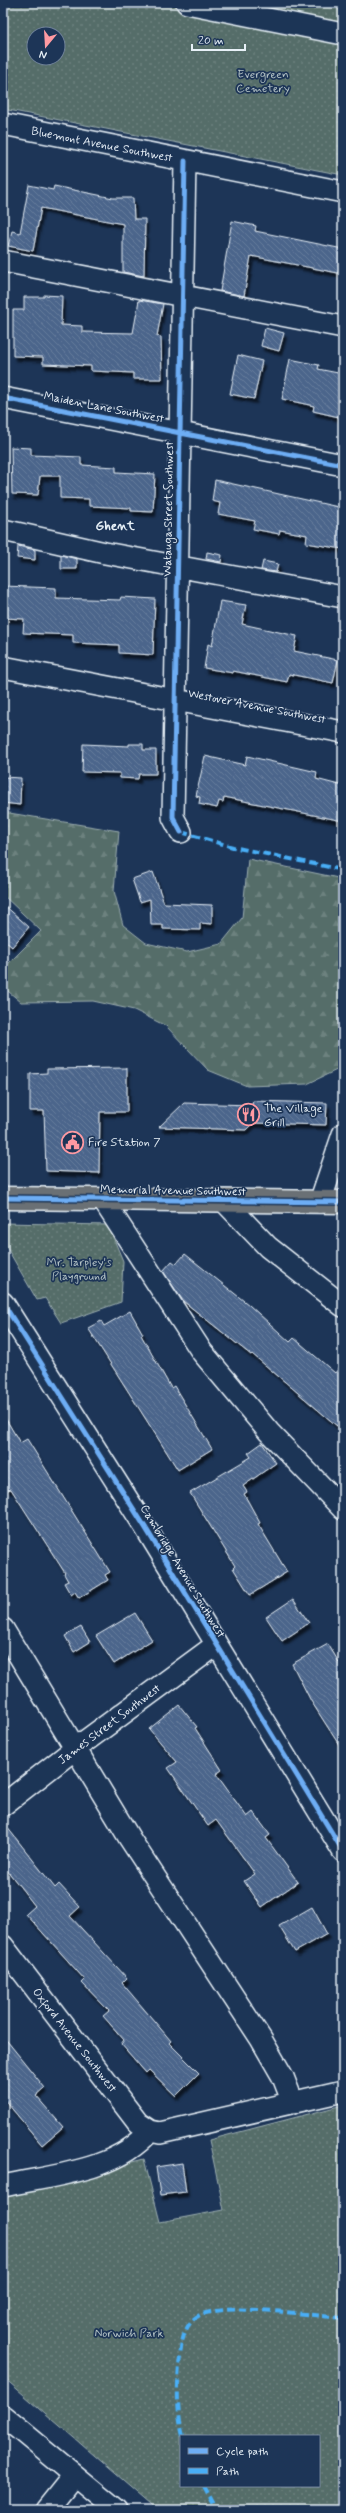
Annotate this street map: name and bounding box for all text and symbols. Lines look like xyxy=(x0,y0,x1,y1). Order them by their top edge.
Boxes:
north arrow xyxy=(26,26,66,66)
scale bar xyxy=(192,26,245,52)
text: 20 m xyxy=(198,33,224,49)
text: N xyxy=(38,47,49,62)
park label: Evergreen Cemetery xyxy=(236,67,290,97)
street label: Bluemont Avenue Southwest xyxy=(30,123,175,167)
street label: Maiden Lane Southwest xyxy=(42,388,166,428)
street label: Watauga Street Southwest xyxy=(160,441,178,577)
district label: Ghent xyxy=(95,518,135,535)
street label: Westover Avenue Southwest xyxy=(187,686,328,728)
place label: The Village Grill xyxy=(264,1101,323,1131)
restaurant icon: The Village Grill xyxy=(236,1102,262,1128)
public building icon: Fire Station 7 xyxy=(59,1129,85,1155)
place label: Fire Station 7 xyxy=(88,1135,161,1151)
street label: Memorial Avenue Southwest xyxy=(100,1182,247,1200)
park label: Mr. Tarpley's Playground xyxy=(47,1255,112,1285)
street label: Cambridge Avenue Southwest xyxy=(136,1502,229,1642)
street label: James Street Southwest xyxy=(55,1681,165,1769)
street label: Oxford Avenue Southwest xyxy=(28,1985,120,2097)
park label: Norwich Park xyxy=(95,2326,163,2342)
legend xyxy=(180,2435,320,2487)
text: Cycle path xyxy=(216,2444,268,2460)
text: Path xyxy=(216,2464,239,2480)

